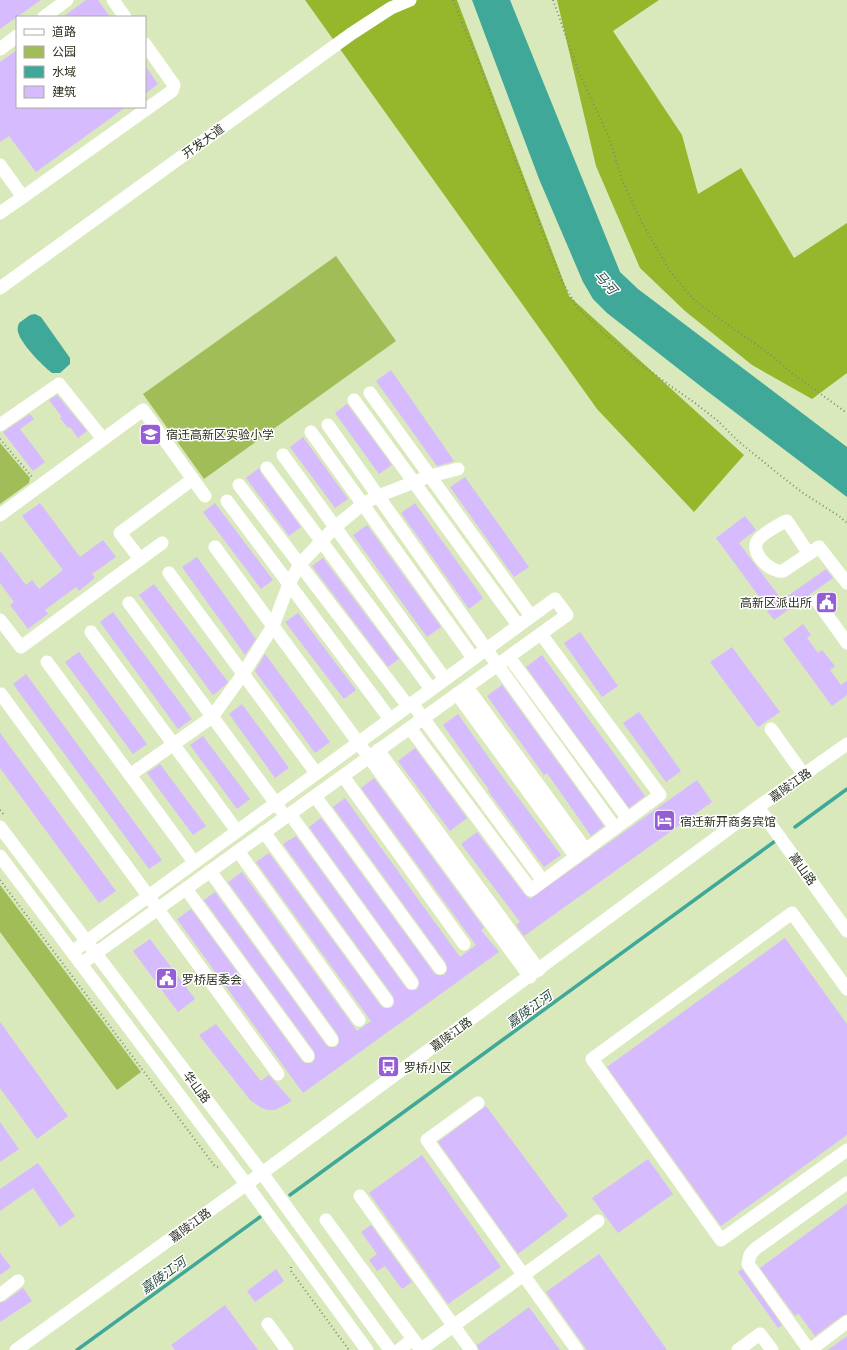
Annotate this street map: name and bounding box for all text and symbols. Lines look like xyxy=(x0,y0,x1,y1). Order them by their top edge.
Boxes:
legend xyxy=(16,16,146,108)
text: 道路 xyxy=(52,24,76,39)
text: 公园 xyxy=(52,44,76,59)
text: 水域 xyxy=(52,64,76,79)
text: 建筑 xyxy=(52,84,76,99)
street label: 开发大道 xyxy=(179,121,227,161)
water label: 马河 xyxy=(591,267,623,299)
school or university icon: 宿迁高新区实验小学 xyxy=(137,421,163,447)
place label: 宿迁高新区实验小学 xyxy=(166,427,274,442)
public building icon: 高新区派出所 xyxy=(814,589,840,615)
place label: 高新区派出所 xyxy=(740,595,812,610)
street label: 嘉陵江路 xyxy=(766,765,814,805)
hotel icon: 宿迁新开商务宾馆 xyxy=(651,808,677,834)
place label: 宿迁新开商务宾馆 xyxy=(680,814,776,829)
street label: 嵩山路 xyxy=(786,850,820,888)
public building icon: 罗桥居委会 xyxy=(154,966,180,992)
place label: 罗桥居委会 xyxy=(182,972,242,987)
water label: 嘉陵江河 xyxy=(503,985,557,1031)
street label: 嘉陵江路 xyxy=(427,1014,475,1054)
bus stop icon: 罗桥小区 xyxy=(376,1054,402,1080)
place label: 罗桥小区 xyxy=(404,1060,452,1075)
street label: 华山路 xyxy=(180,1068,214,1106)
street label: 嘉陵江路 xyxy=(166,1205,214,1245)
water label: 嘉陵江河 xyxy=(137,1251,191,1297)

